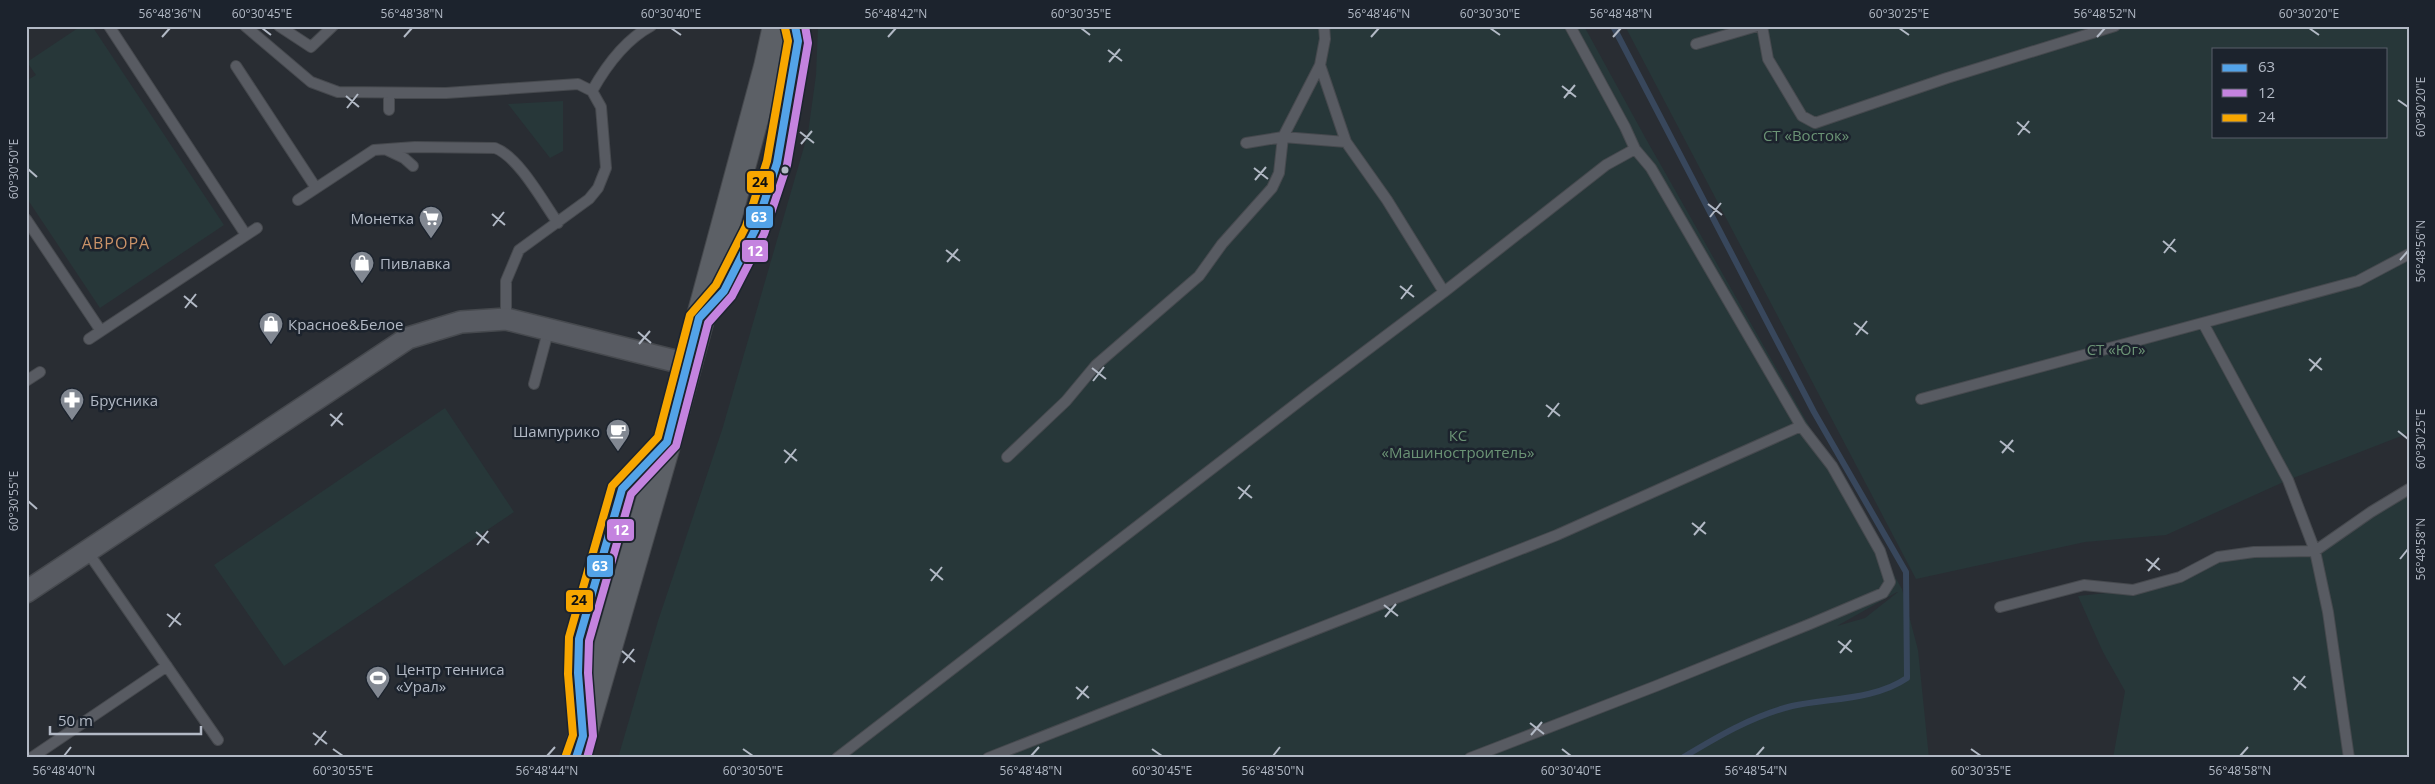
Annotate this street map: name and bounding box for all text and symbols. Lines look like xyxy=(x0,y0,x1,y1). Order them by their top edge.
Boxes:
text: 56°48'36"N xyxy=(139,5,201,22)
text: 60°30'45"E xyxy=(232,5,292,22)
text: 56°48'38"N xyxy=(381,5,443,22)
text: 60°30'40"E xyxy=(641,5,701,22)
text: 56°48'42"N xyxy=(865,5,927,22)
text: 60°30'35"E xyxy=(1051,5,1111,22)
text: 56°48'46"N xyxy=(1348,5,1410,22)
text: 60°30'30"E xyxy=(1460,5,1520,22)
text: 56°48'48"N xyxy=(1590,5,1652,22)
text: 60°30'25"E xyxy=(1869,5,1929,22)
text: 56°48'52"N xyxy=(2074,5,2136,22)
text: 60°30'20"E xyxy=(2279,5,2339,22)
legend xyxy=(2212,48,2388,138)
text: 63 xyxy=(2258,56,2275,76)
text: 60°30'20"E xyxy=(2412,77,2429,137)
text: 12 xyxy=(2258,82,2275,102)
text: 24 xyxy=(2258,106,2276,126)
park label: СТ «Восток» xyxy=(1763,125,1849,145)
text: 60°30'50"E xyxy=(5,139,22,199)
unlabelled marker xyxy=(780,165,790,175)
line badge: 24 xyxy=(746,170,775,194)
text: 24 xyxy=(752,172,768,191)
supermarket icon: Монетка xyxy=(418,205,444,239)
line badge: 63 xyxy=(745,205,774,229)
text: 63 xyxy=(751,207,767,226)
place label: Монетка xyxy=(350,208,414,228)
text: 56°48'56"N xyxy=(2412,220,2429,282)
district label: АВРОРА xyxy=(82,232,150,254)
line badge: 12 xyxy=(741,239,769,263)
text: 12 xyxy=(747,241,763,260)
shop icon: Пивлавка xyxy=(349,250,375,284)
place label: Пивлавка xyxy=(380,253,451,273)
shop icon: Красное&Белое xyxy=(258,311,284,345)
place label: Красное&Белое xyxy=(288,314,403,334)
park label: СТ «Юг» xyxy=(2087,339,2145,359)
pharmacy icon: Брусника xyxy=(59,387,85,421)
place label: Брусника xyxy=(90,390,158,410)
text: 60°30'25"E xyxy=(2412,409,2429,469)
cafe icon: Шампурико xyxy=(605,418,631,452)
place label: Шампурико xyxy=(513,421,600,441)
park label: КС «Машиностроитель» xyxy=(1382,425,1535,462)
text: 60°30'55"E xyxy=(5,471,22,531)
line badge: 12 xyxy=(606,518,635,542)
text: 56°48'58"N xyxy=(2412,518,2429,580)
text: 12 xyxy=(613,520,629,539)
line badge: 63 xyxy=(586,554,614,578)
text: 63 xyxy=(592,556,608,575)
line badge: 24 xyxy=(565,589,594,613)
text: 24 xyxy=(571,590,587,609)
place label: Центр тенниса «Урал» xyxy=(396,659,505,696)
sports icon: Центр тенниса «Урал» xyxy=(365,665,391,699)
scale bar xyxy=(50,704,201,736)
text: 50 m xyxy=(58,710,93,730)
text: 56°48'40"N xyxy=(33,762,95,779)
text: 60°30'55"E xyxy=(313,762,373,779)
text: 56°48'44"N xyxy=(516,762,578,779)
text: 60°30'50"E xyxy=(723,762,783,779)
text: 56°48'48"N xyxy=(1000,762,1062,779)
text: 60°30'45"E xyxy=(1132,762,1192,779)
text: 56°48'50"N xyxy=(1242,762,1304,779)
text: 60°30'40"E xyxy=(1541,762,1601,779)
text: 56°48'54"N xyxy=(1725,762,1787,779)
text: 60°30'35"E xyxy=(1951,762,2011,779)
text: 56°48'58"N xyxy=(2209,762,2271,779)

